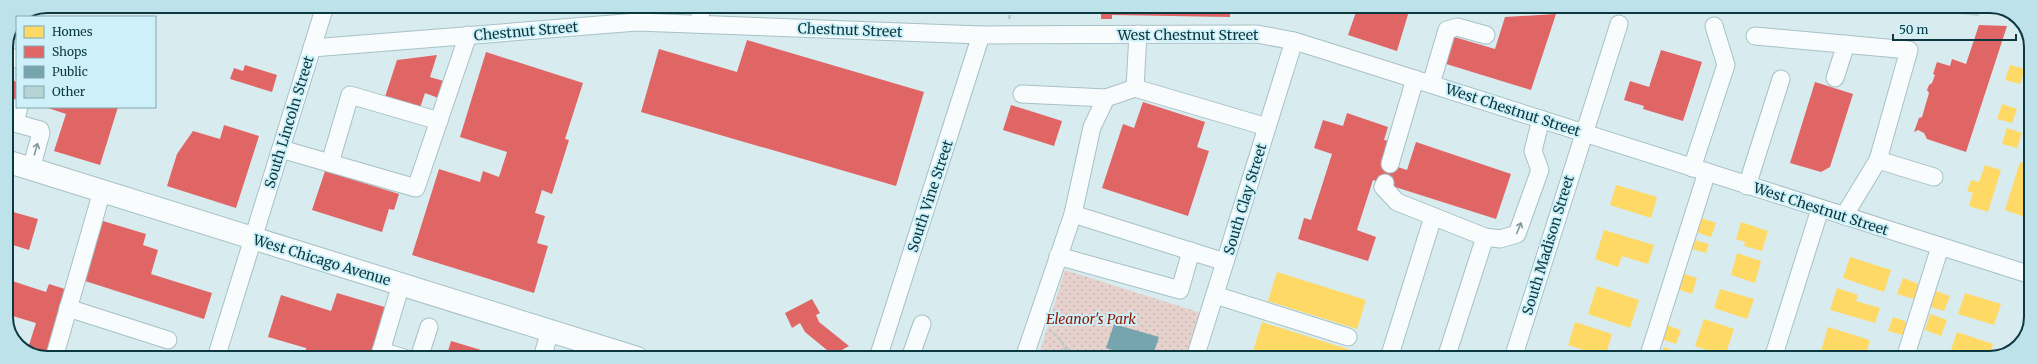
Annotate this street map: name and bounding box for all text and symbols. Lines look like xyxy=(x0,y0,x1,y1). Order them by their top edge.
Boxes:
legend xyxy=(16,16,156,108)
scale bar xyxy=(1893,16,2016,42)
street label: Chestnut Street xyxy=(473,17,579,45)
street label: Chestnut Street xyxy=(797,19,903,41)
text: 50 m xyxy=(1899,22,1928,37)
text: Homes xyxy=(52,24,93,39)
street label: West Chestnut Street xyxy=(1116,26,1259,44)
text: Shops xyxy=(52,44,87,59)
street label: South Lincoln Street xyxy=(260,53,318,190)
text: Public xyxy=(52,64,88,79)
street label: West Chestnut Street xyxy=(1442,79,1583,141)
text: Other xyxy=(52,84,86,99)
street label: South Vine Street xyxy=(903,137,957,254)
street label: South Clay Street xyxy=(1220,141,1271,257)
one-way arrow xyxy=(33,143,40,156)
street label: South Madison Street xyxy=(1518,172,1578,317)
street label: West Chestnut Street xyxy=(1750,178,1891,240)
one-way arrow xyxy=(1515,222,1523,234)
street label: West Chicago Avenue xyxy=(250,230,393,289)
park label: Eleanor's Park xyxy=(1046,310,1136,328)

